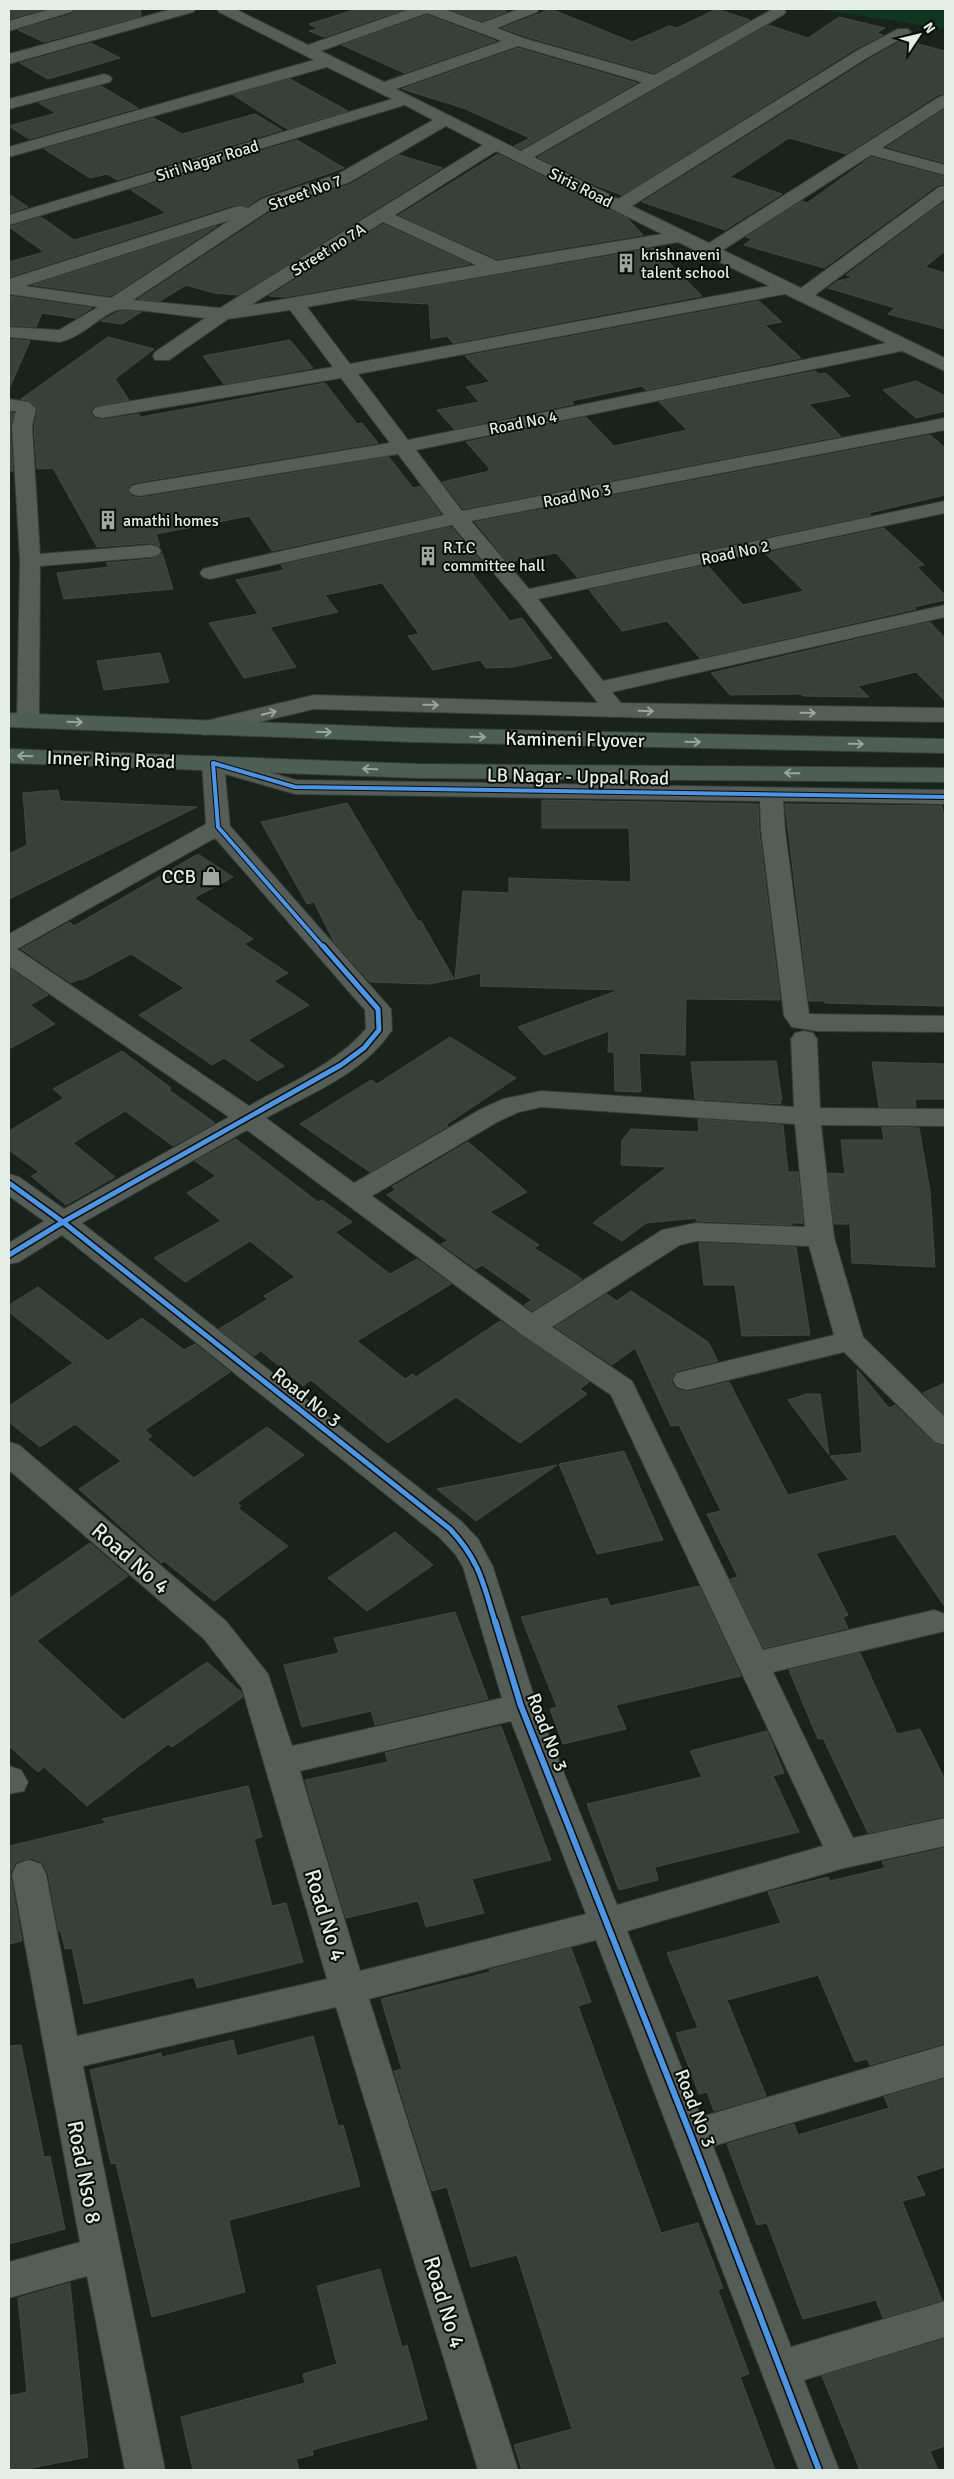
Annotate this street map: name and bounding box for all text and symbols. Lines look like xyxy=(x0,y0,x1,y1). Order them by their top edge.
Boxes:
north arrow xyxy=(894,10,944,60)
text: N xyxy=(919,19,939,37)
street label: Siri Nagar Road xyxy=(154,136,261,186)
street label: Siris Road xyxy=(545,163,616,212)
street label: Street No 7 xyxy=(266,170,345,215)
street label: Street no 7A xyxy=(288,219,370,281)
place label: krishnaveni talent school xyxy=(641,245,730,283)
building icon: krishnaveni talent school xyxy=(615,252,637,274)
street label: Road No 4 xyxy=(487,407,559,439)
street label: Road No 3 xyxy=(541,480,613,512)
building icon: amathi homes xyxy=(97,509,119,531)
place label: amathi homes xyxy=(123,511,219,531)
street label: Road No 2 xyxy=(699,536,771,570)
place label: R.T.C committee hall xyxy=(443,538,545,576)
building icon: R.T.C committee hall xyxy=(417,545,439,567)
one-way arrow xyxy=(422,700,438,710)
one-way arrow xyxy=(637,706,653,716)
one-way arrow xyxy=(261,708,277,717)
one-way arrow xyxy=(800,708,816,718)
one-way arrow xyxy=(67,718,83,727)
one-way arrow xyxy=(315,727,331,737)
street label: Kamineni Flyover xyxy=(505,727,645,753)
one-way arrow xyxy=(470,732,486,742)
one-way arrow xyxy=(685,737,701,746)
one-way arrow xyxy=(848,740,864,749)
street label: Inner Ring Road xyxy=(46,746,176,774)
one-way arrow xyxy=(17,751,34,761)
street label: LB Nagar - Uppal Road xyxy=(487,763,669,791)
one-way arrow xyxy=(363,764,379,774)
one-way arrow xyxy=(784,768,800,778)
place label: CCB xyxy=(162,865,196,889)
shop icon: CCB xyxy=(200,865,222,887)
street label: Road No 3 xyxy=(267,1363,346,1433)
street label: Road No 4 xyxy=(86,1517,175,1600)
street label: Road No 3 xyxy=(521,1690,573,1775)
street label: Road No 4 xyxy=(299,1866,352,1965)
street label: Road No 3 xyxy=(669,2066,721,2151)
street label: Road Nso 8 xyxy=(61,2118,108,2226)
street label: Road No 4 xyxy=(418,2253,471,2352)

